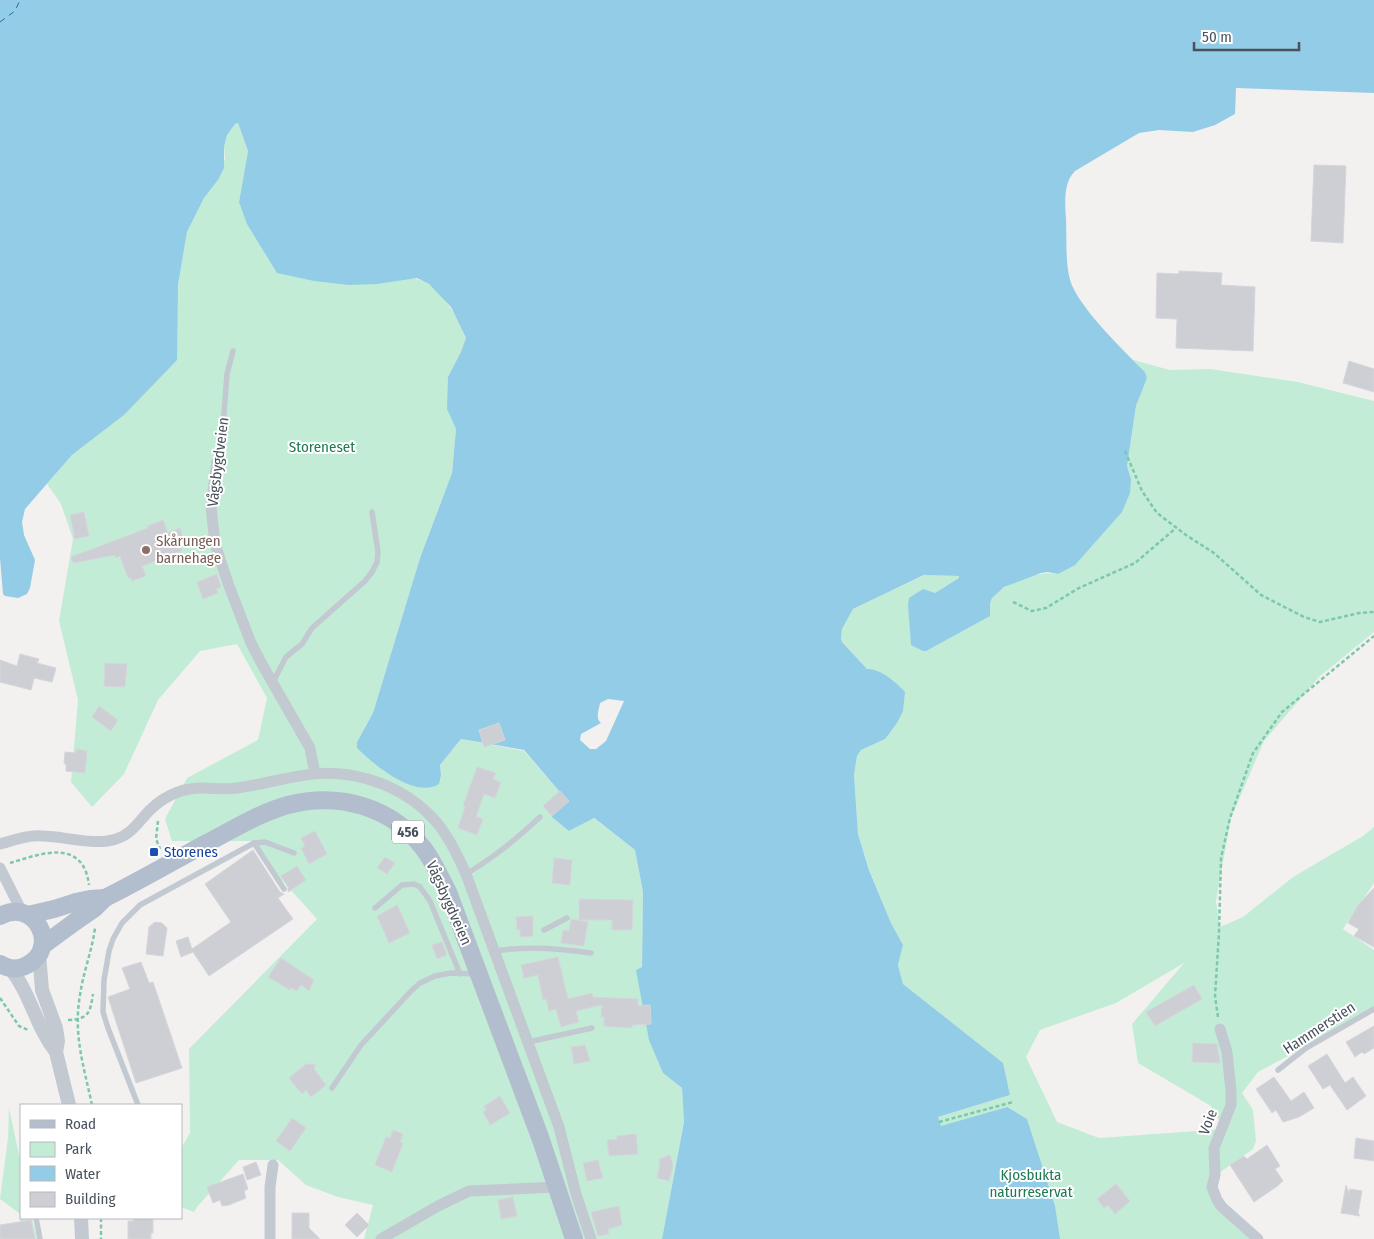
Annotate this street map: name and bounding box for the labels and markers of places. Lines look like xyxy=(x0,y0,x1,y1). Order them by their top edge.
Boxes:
place label: Skårungen barnehage xyxy=(156,532,221,567)
marker: Skårungen barnehage xyxy=(140,544,152,556)
place label: Storenes xyxy=(164,843,218,861)
marker: Storenes xyxy=(148,846,160,858)

